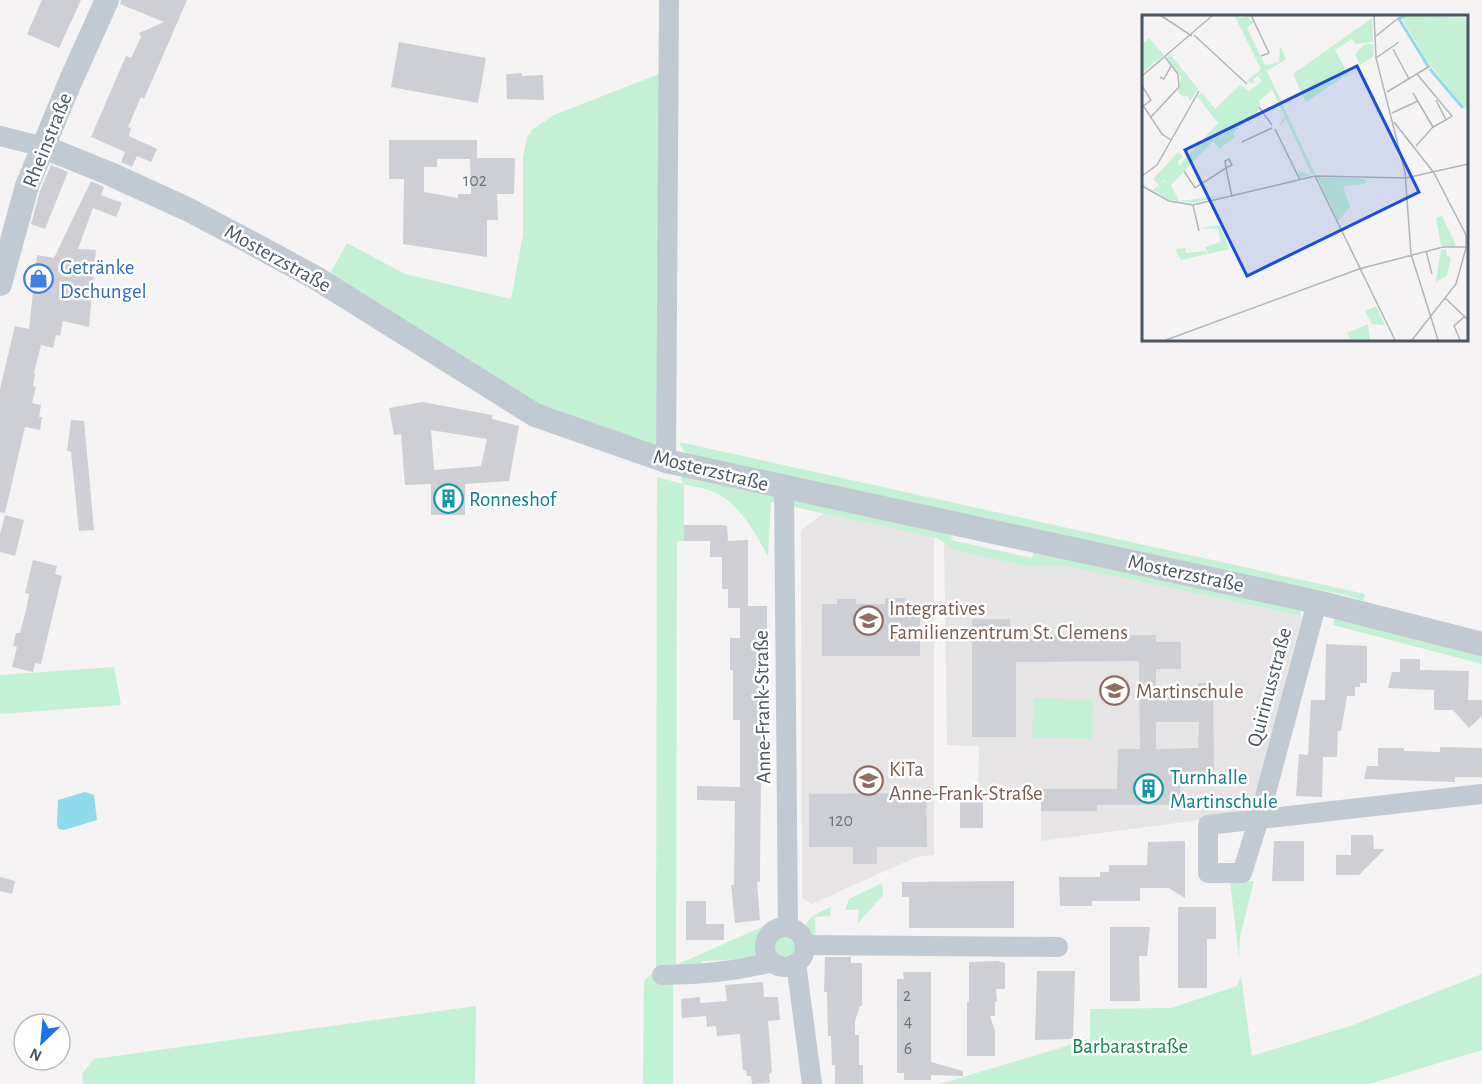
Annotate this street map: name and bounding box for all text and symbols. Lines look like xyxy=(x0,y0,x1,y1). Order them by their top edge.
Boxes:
inset map xyxy=(1142,15,1467,340)
street label: Rheinstraße xyxy=(19,90,76,190)
house number: 102 xyxy=(463,172,487,190)
street label: Mosterzstraße xyxy=(221,221,334,296)
place label: Getränke Dschungel xyxy=(60,257,147,302)
shop icon: Getränke Dschungel xyxy=(23,263,55,295)
street label: Mosterzstraße xyxy=(651,446,771,495)
building icon: Ronneshof xyxy=(432,483,464,515)
place label: Ronneshof xyxy=(469,489,558,510)
street label: Mosterzstraße xyxy=(1126,551,1246,596)
place label: Integratives Familienzentrum St. Clemens xyxy=(889,598,1128,643)
school or university icon: Integratives Familienzentrum St. Clemens xyxy=(852,604,884,636)
street label: Quirinusstraße xyxy=(1243,625,1295,749)
street label: Anne-Frank-Straße xyxy=(751,630,774,784)
school or university icon: Martinschule xyxy=(1099,675,1131,707)
place label: Martinschule xyxy=(1136,681,1244,702)
place label: KiTa Anne-Frank-Straße xyxy=(889,759,1043,804)
school or university icon: KiTa Anne-Frank-Straße xyxy=(852,765,884,797)
place label: Turnhalle Martinschule xyxy=(1170,767,1278,812)
building icon: Turnhalle Martinschule xyxy=(1133,773,1165,805)
house number: 120 xyxy=(829,812,853,830)
house number: 2 xyxy=(903,987,911,1005)
north arrow xyxy=(12,1012,72,1072)
house number: 4 xyxy=(904,1013,913,1031)
park label: Barbarastraße xyxy=(1072,1036,1188,1057)
house number: 6 xyxy=(904,1040,912,1058)
text: N xyxy=(27,1045,44,1064)

